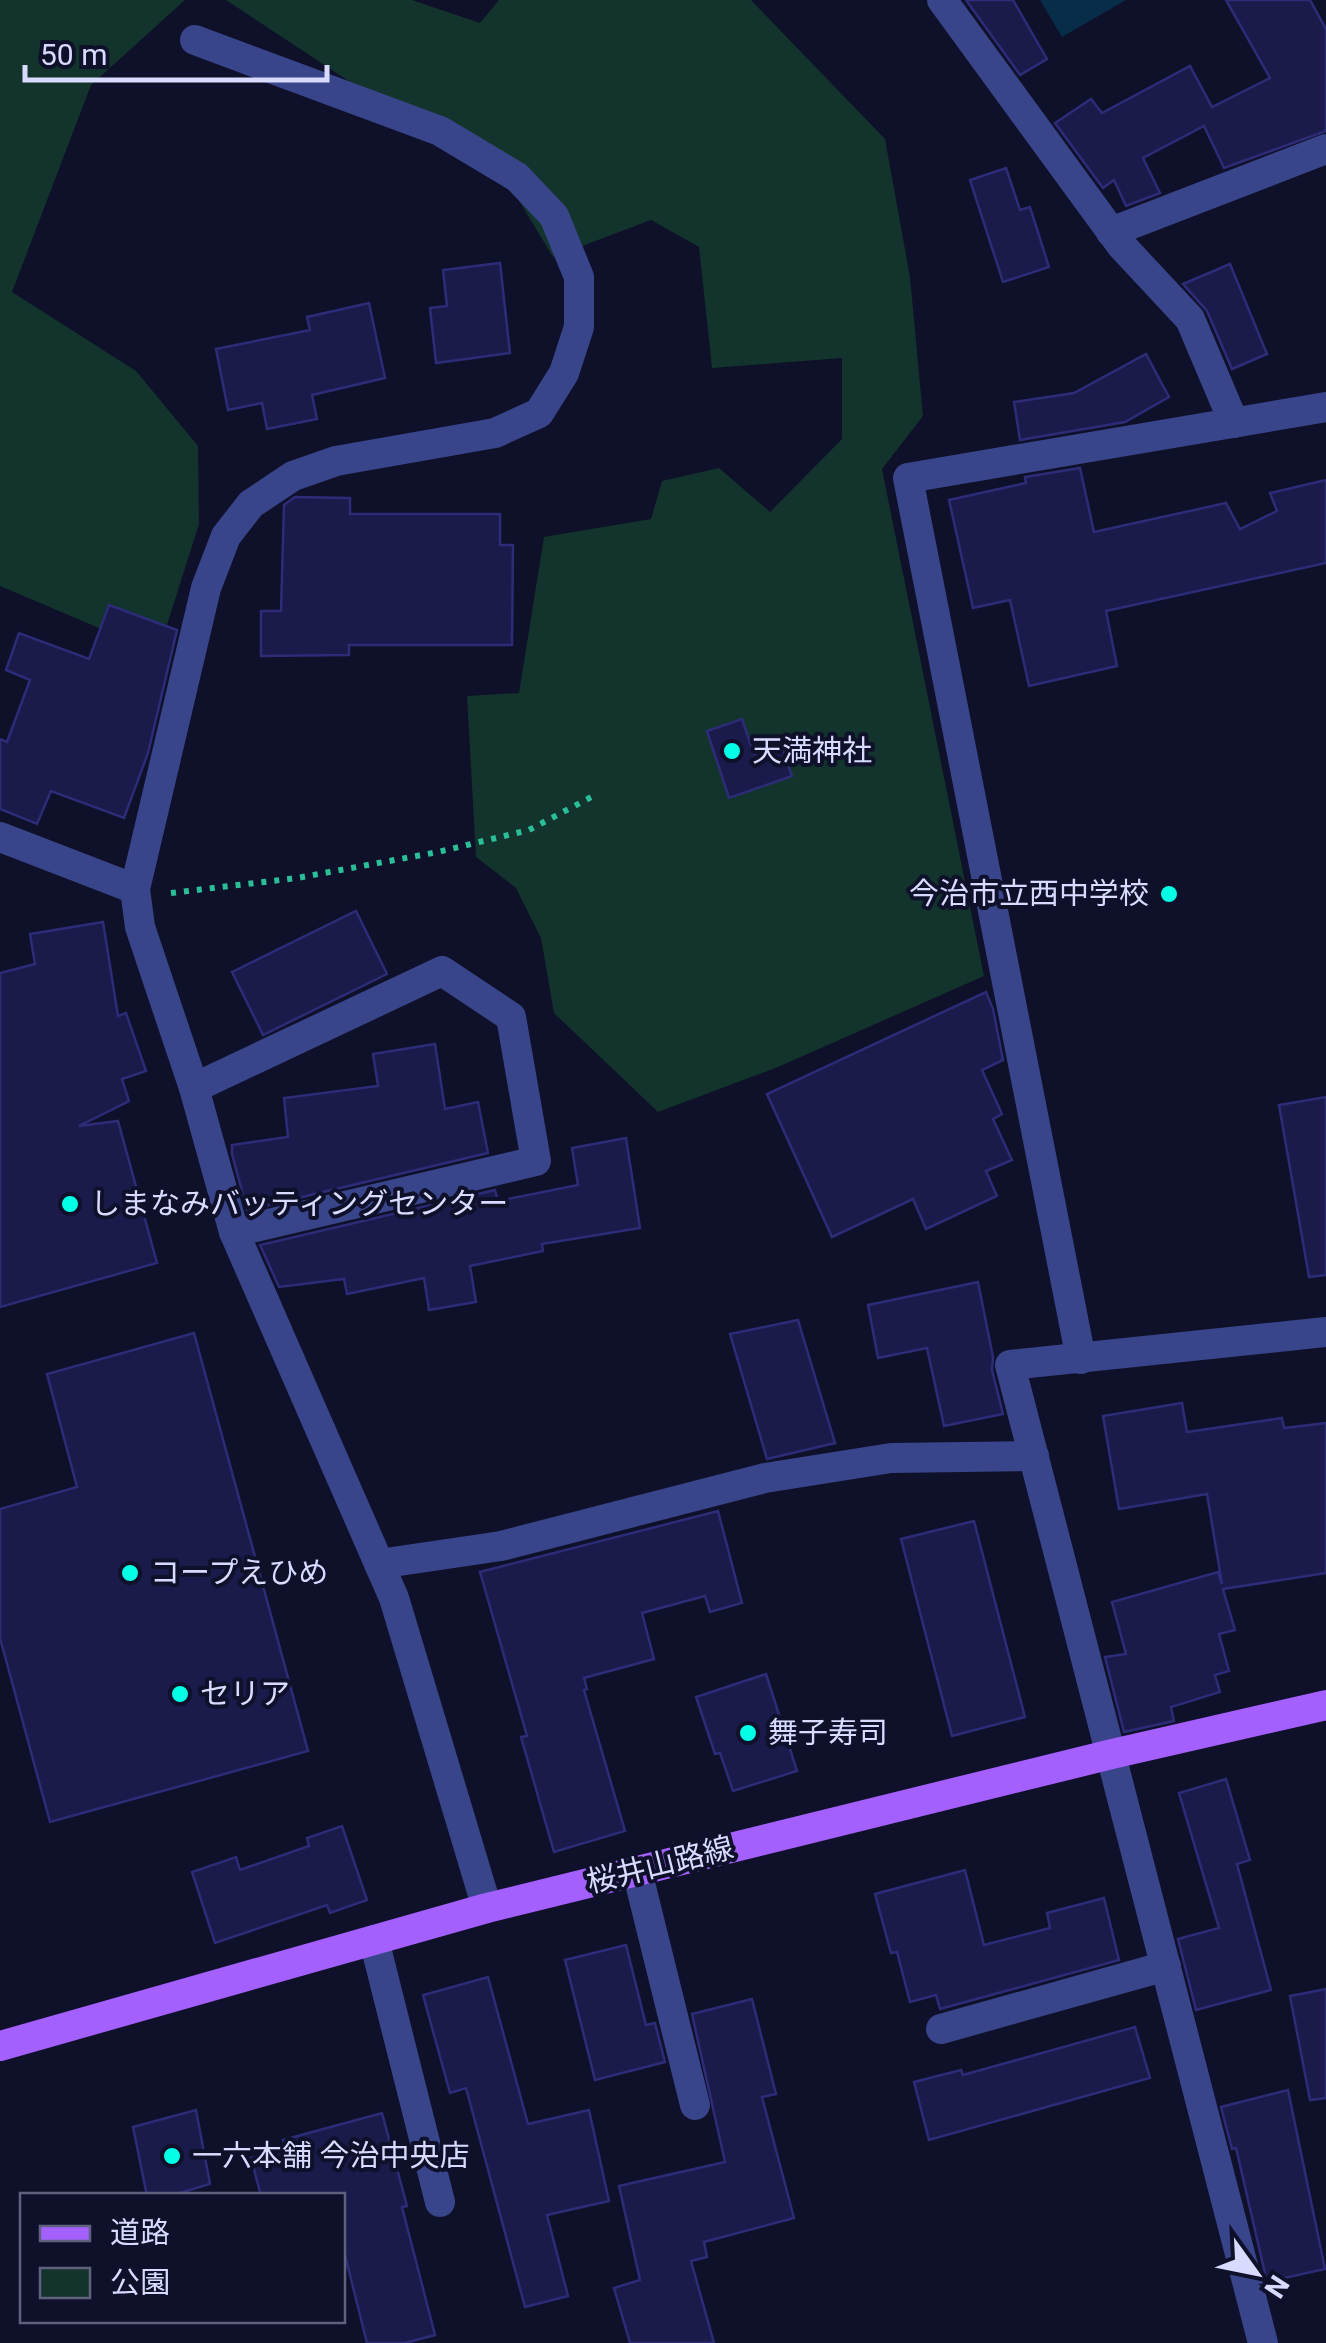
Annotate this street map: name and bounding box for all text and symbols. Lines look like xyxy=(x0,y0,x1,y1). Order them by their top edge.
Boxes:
scale bar xyxy=(25,20,328,82)
text: 50 m xyxy=(40,37,107,72)
place label: 天満神社 xyxy=(752,733,872,768)
marker: 天満神社 xyxy=(721,740,743,762)
place label: 今治市立西中学校 xyxy=(909,876,1149,911)
marker: 今治市立西中学校 xyxy=(1158,883,1180,905)
place label: しまなみバッティングセンター xyxy=(90,1186,508,1221)
marker: しまなみバッティングセンター xyxy=(59,1193,81,1215)
place label: コープえひめ xyxy=(150,1555,328,1590)
marker: コープえひめ xyxy=(119,1562,141,1584)
place label: セリア xyxy=(200,1676,290,1711)
marker: セリア xyxy=(169,1683,191,1705)
place label: 舞子寿司 xyxy=(768,1715,888,1750)
marker: 舞子寿司 xyxy=(737,1722,759,1744)
street label: 桜井山路線 xyxy=(583,1829,737,1900)
place label: 一六本舗 今治中央店 xyxy=(192,2138,469,2173)
marker: 一六本舗 今治中央店 xyxy=(161,2145,183,2167)
legend xyxy=(20,2193,345,2323)
text: 道路 xyxy=(110,2215,170,2250)
north arrow xyxy=(1206,2223,1306,2323)
text: 公園 xyxy=(110,2265,170,2300)
text: N xyxy=(1257,2269,1296,2304)

